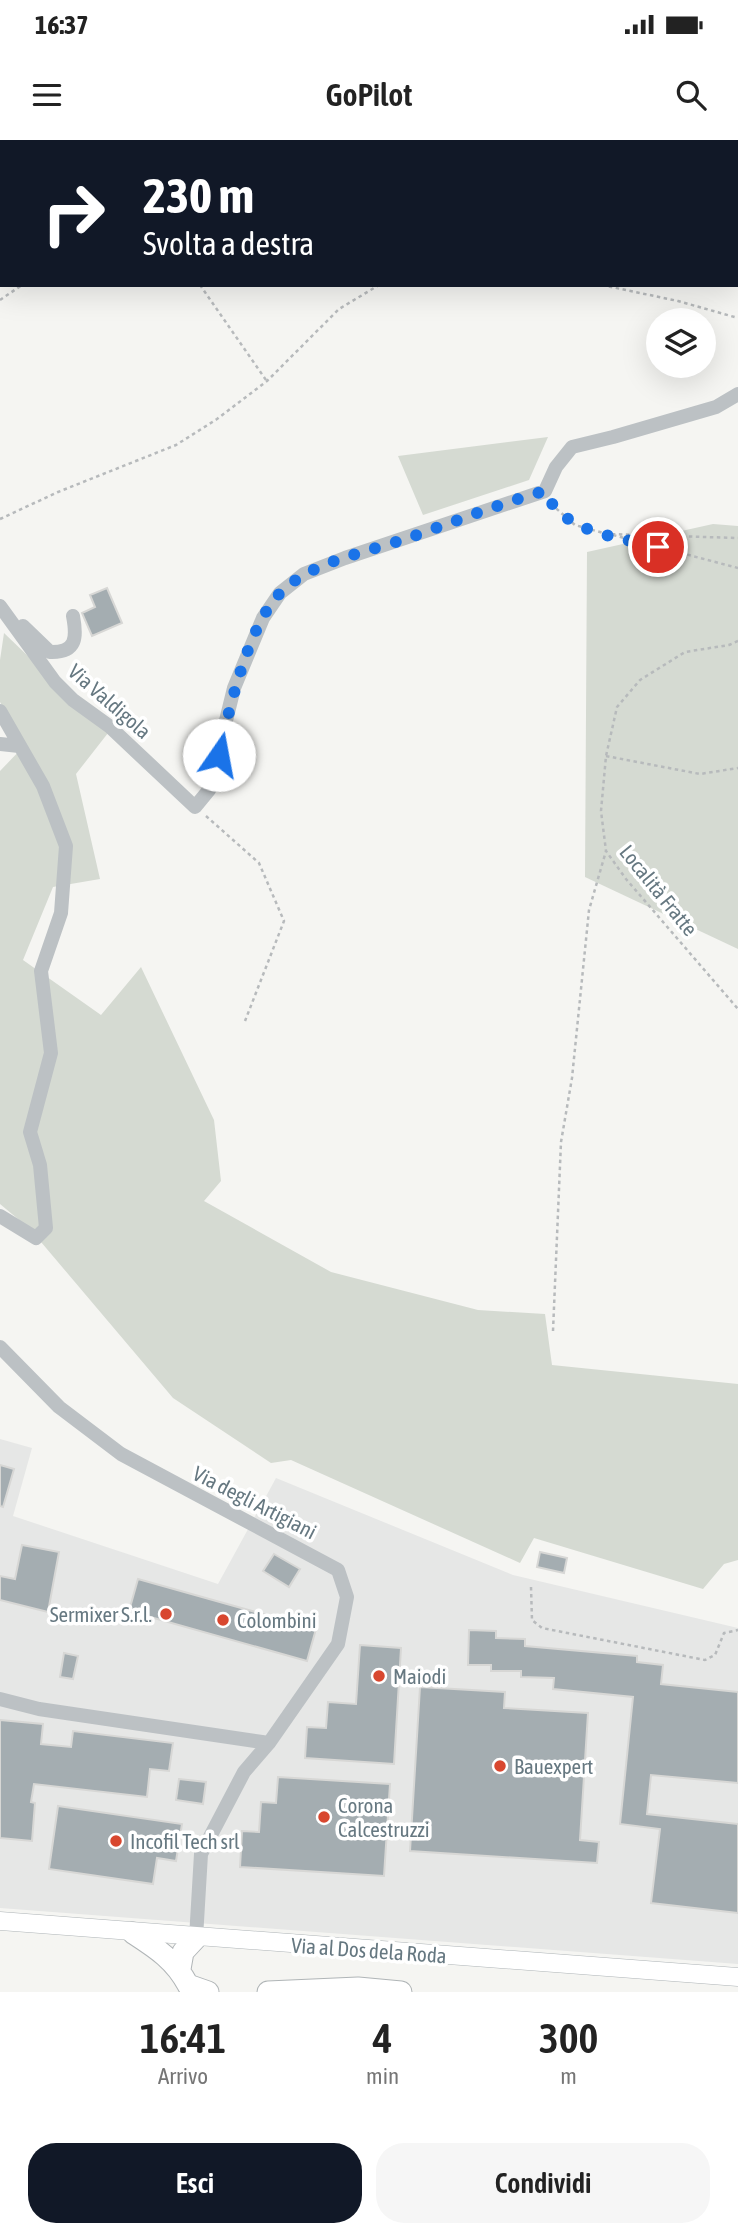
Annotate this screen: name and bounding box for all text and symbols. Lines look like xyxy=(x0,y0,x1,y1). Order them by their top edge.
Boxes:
text: 16:37 xyxy=(35,10,89,40)
icon: menu xyxy=(28,76,66,114)
text: GoPilot xyxy=(325,76,413,113)
icon: search xyxy=(672,76,710,114)
text: 230 m xyxy=(143,167,254,223)
icon: right xyxy=(28,168,119,259)
text: Svolta a destra xyxy=(143,225,314,262)
map controls xyxy=(646,308,716,378)
button: layers xyxy=(646,308,716,378)
pin xyxy=(628,517,688,577)
icon: arrive xyxy=(639,528,677,566)
street label: Via Valdigola xyxy=(64,659,156,743)
position arrow xyxy=(182,718,256,792)
street label: Località Fratte xyxy=(615,840,703,940)
street label: Via degli Artigiani xyxy=(189,1461,321,1543)
place label: Sermixer S.r.l. xyxy=(50,1602,152,1626)
marker: Sermixer S.r.l. xyxy=(158,1606,174,1622)
place label: Colombini xyxy=(237,1608,316,1632)
marker: Colombini xyxy=(215,1612,231,1628)
place label: Maiodi xyxy=(393,1664,446,1688)
marker: Maiodi xyxy=(371,1668,387,1684)
place label: Bauexpert xyxy=(514,1754,593,1778)
marker: Bauexpert xyxy=(492,1758,508,1774)
place label: Corona Calcestruzzi xyxy=(338,1793,430,1841)
marker: Corona Calcestruzzi xyxy=(316,1809,332,1825)
place label: Incofil Tech srl xyxy=(130,1829,240,1853)
marker: Incofil Tech srl xyxy=(108,1833,124,1849)
street label: Via al Dos dela Roda xyxy=(291,1933,447,1967)
text: 16:41 xyxy=(140,2014,226,2062)
text: 4 xyxy=(373,2014,392,2062)
text: 300 xyxy=(539,2014,598,2062)
text: Arrivo xyxy=(158,2063,208,2089)
text: min xyxy=(366,2063,399,2089)
text: m xyxy=(560,2063,577,2089)
button: Esci xyxy=(28,2143,362,2223)
button: Condividi xyxy=(376,2143,710,2223)

